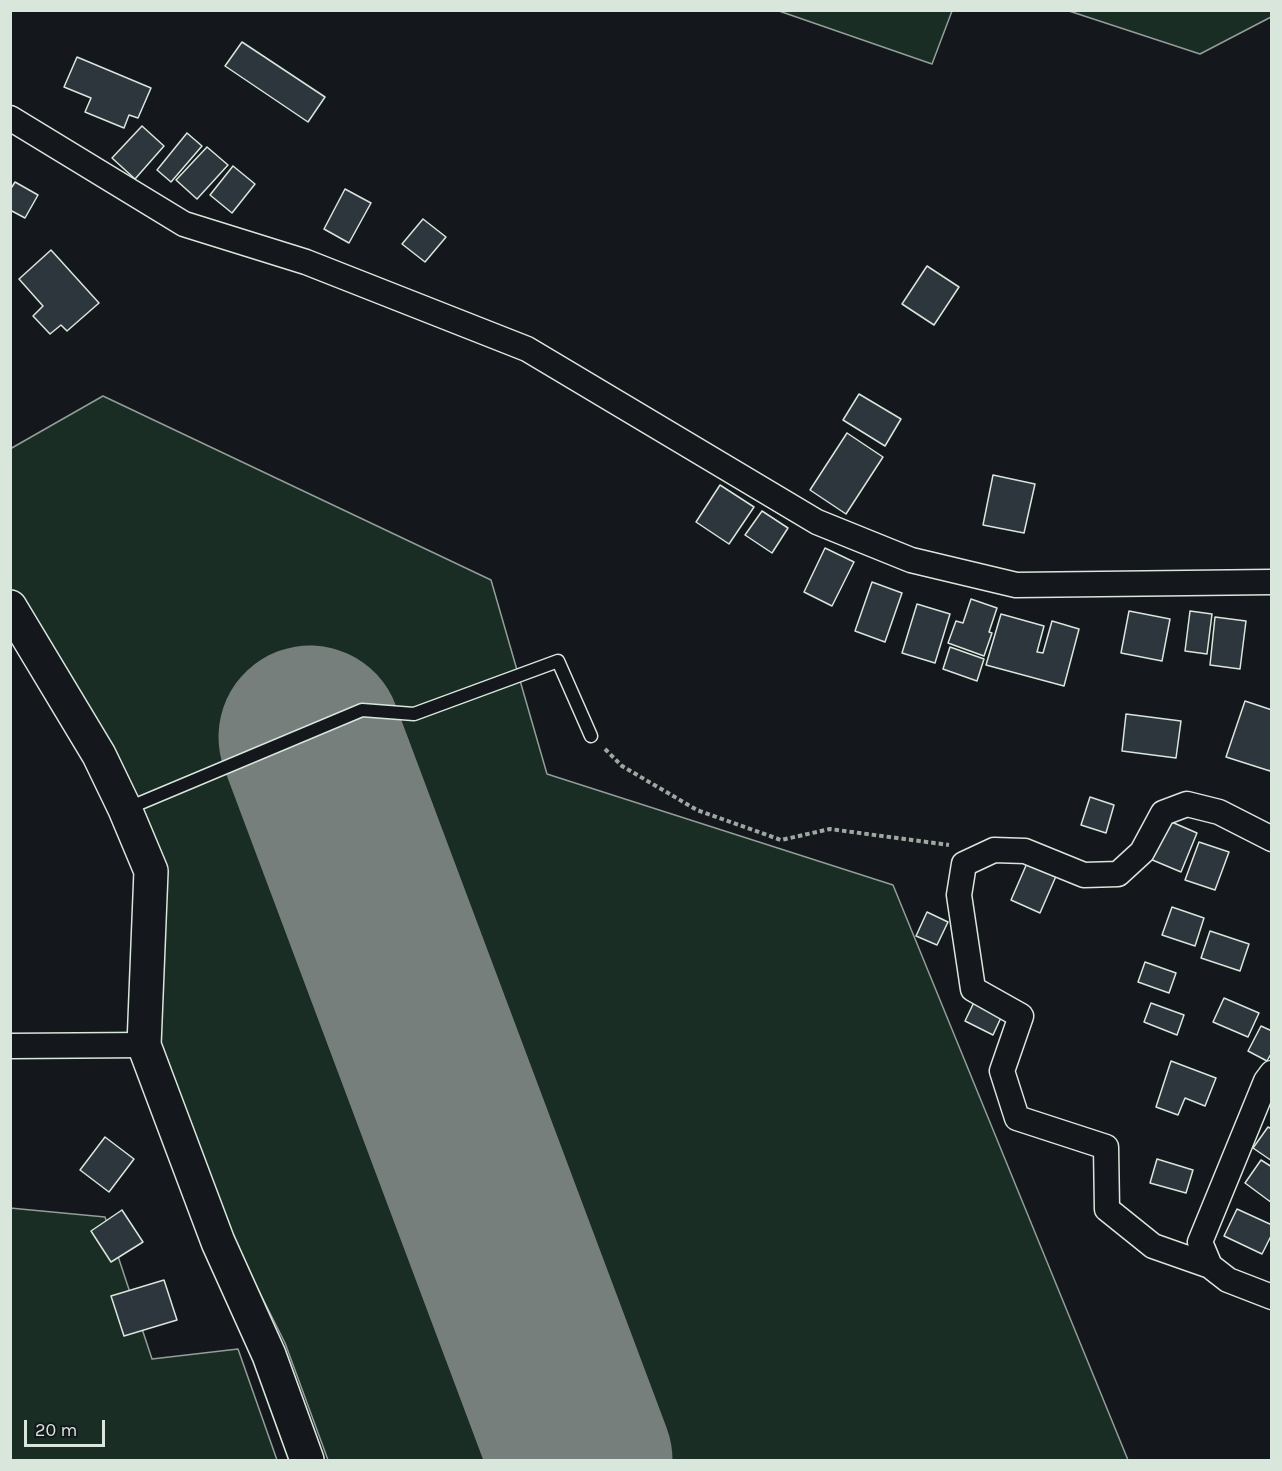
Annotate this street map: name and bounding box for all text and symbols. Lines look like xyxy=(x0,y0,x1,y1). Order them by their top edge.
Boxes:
scale bar xyxy=(27,1408,108,1446)
text: 20 m xyxy=(35,1419,77,1441)

